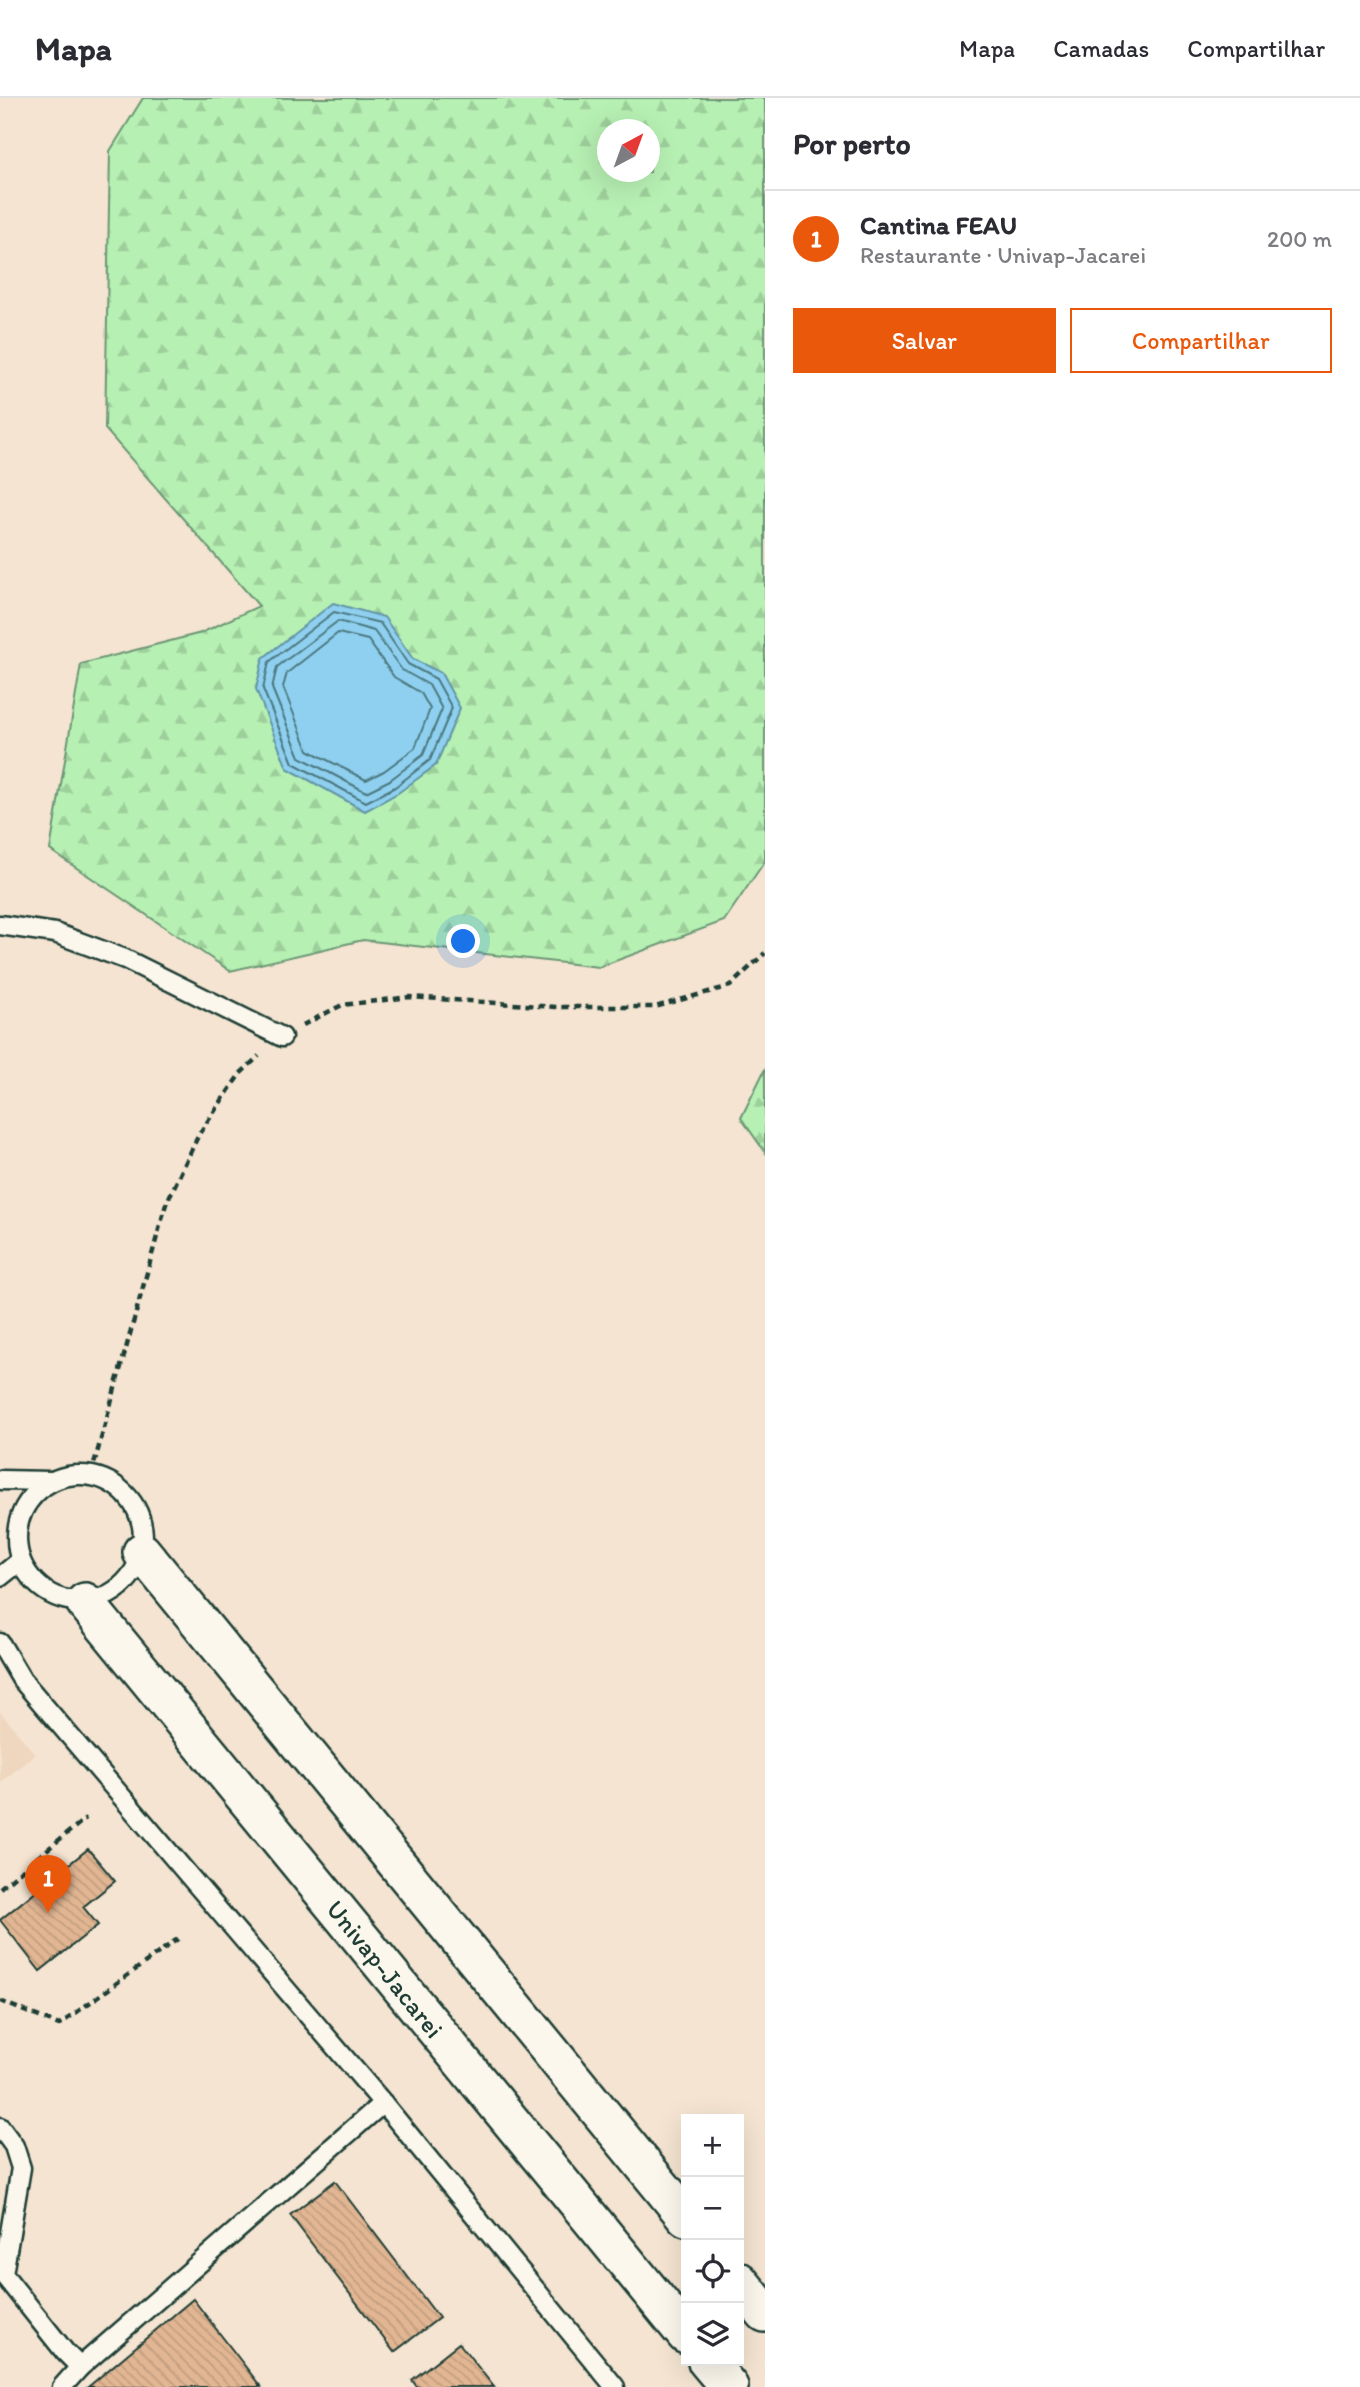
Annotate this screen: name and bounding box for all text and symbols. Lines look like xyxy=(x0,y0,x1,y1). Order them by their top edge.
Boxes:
text: Mapa xyxy=(35,29,112,68)
text: Mapa xyxy=(959,34,1015,63)
text: Camadas xyxy=(1053,34,1149,63)
text: Compartilhar xyxy=(1187,34,1325,63)
north arrow xyxy=(597,119,660,182)
text: Por perto xyxy=(793,125,911,162)
text: Cantina FEAU xyxy=(860,209,1017,241)
text: 1 xyxy=(811,225,821,253)
text: 200 m xyxy=(1267,225,1332,253)
text: Restaurante · Univap-Jacarei xyxy=(860,241,1146,269)
button: Salvar xyxy=(793,308,1056,373)
button: Compartilhar xyxy=(1070,308,1332,373)
your location xyxy=(446,924,480,958)
pin: 1 xyxy=(25,1855,71,1913)
street label: Univap-Jacarei xyxy=(320,1894,450,2044)
map controls xyxy=(681,2114,744,2366)
button: + xyxy=(681,2114,744,2177)
button: − xyxy=(681,2177,744,2240)
button: locate xyxy=(681,2240,744,2303)
button: layers xyxy=(681,2303,744,2366)

